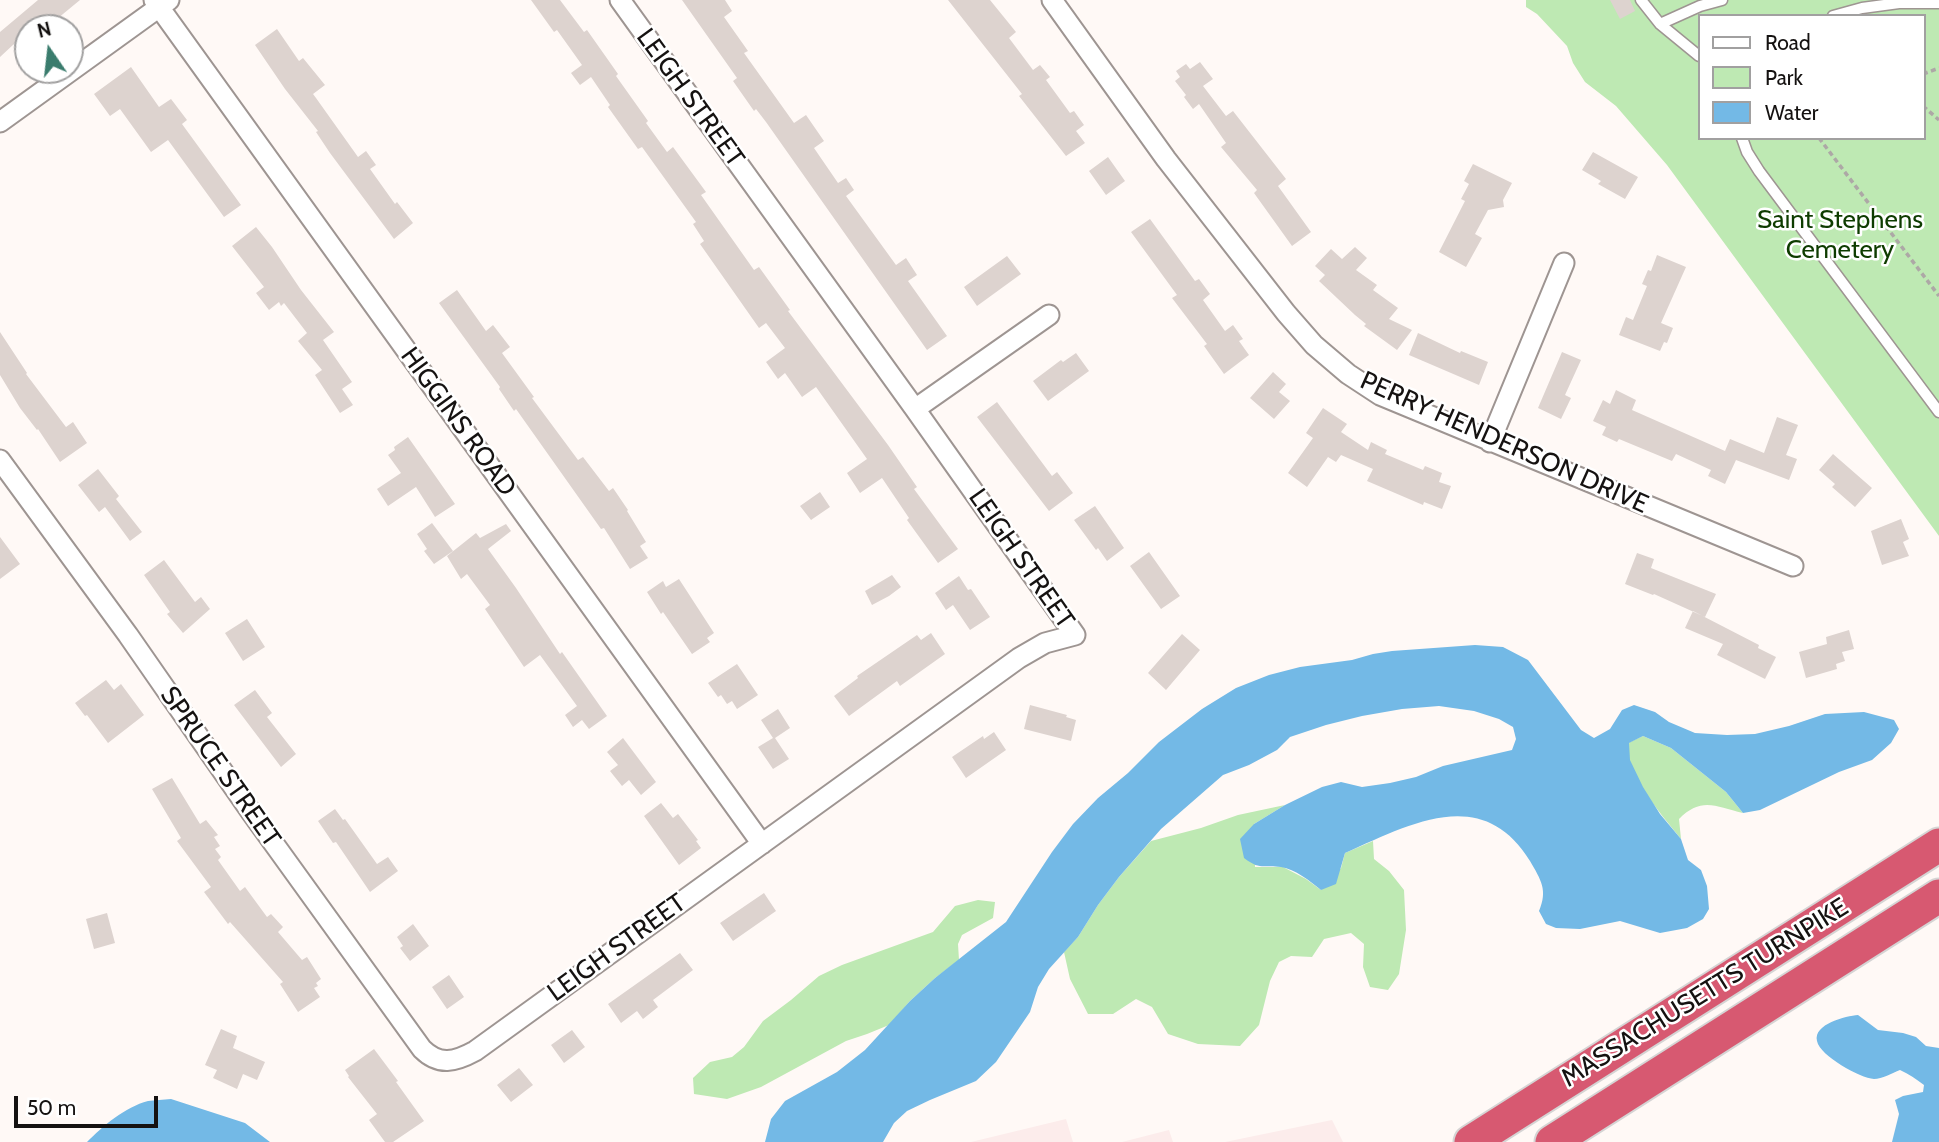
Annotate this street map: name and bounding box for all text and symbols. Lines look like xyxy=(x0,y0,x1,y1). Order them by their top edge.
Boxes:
north arrow xyxy=(14,14,84,84)
legend xyxy=(1698,14,1925,140)
text: N xyxy=(35,17,54,43)
street label: LEIGH STREET xyxy=(629,23,751,173)
text: Road xyxy=(1765,30,1811,55)
text: Park xyxy=(1765,65,1803,90)
text: Water xyxy=(1765,100,1818,125)
park label: Saint Stephens Cemetery xyxy=(1757,204,1923,266)
street label: HIGGINS ROAD xyxy=(394,342,522,502)
street label: PERRY HENDERSON DRIVE xyxy=(1355,365,1653,521)
street label: LEIGH STREET xyxy=(961,483,1081,635)
street label: SPRUCE STREET xyxy=(153,681,287,853)
street label: LEIGH STREET xyxy=(542,887,692,1009)
street label: MASSACHUSETTS TURNPIKE xyxy=(1556,892,1854,1094)
scale bar xyxy=(18,1082,161,1126)
text: 50 m xyxy=(27,1095,76,1120)

